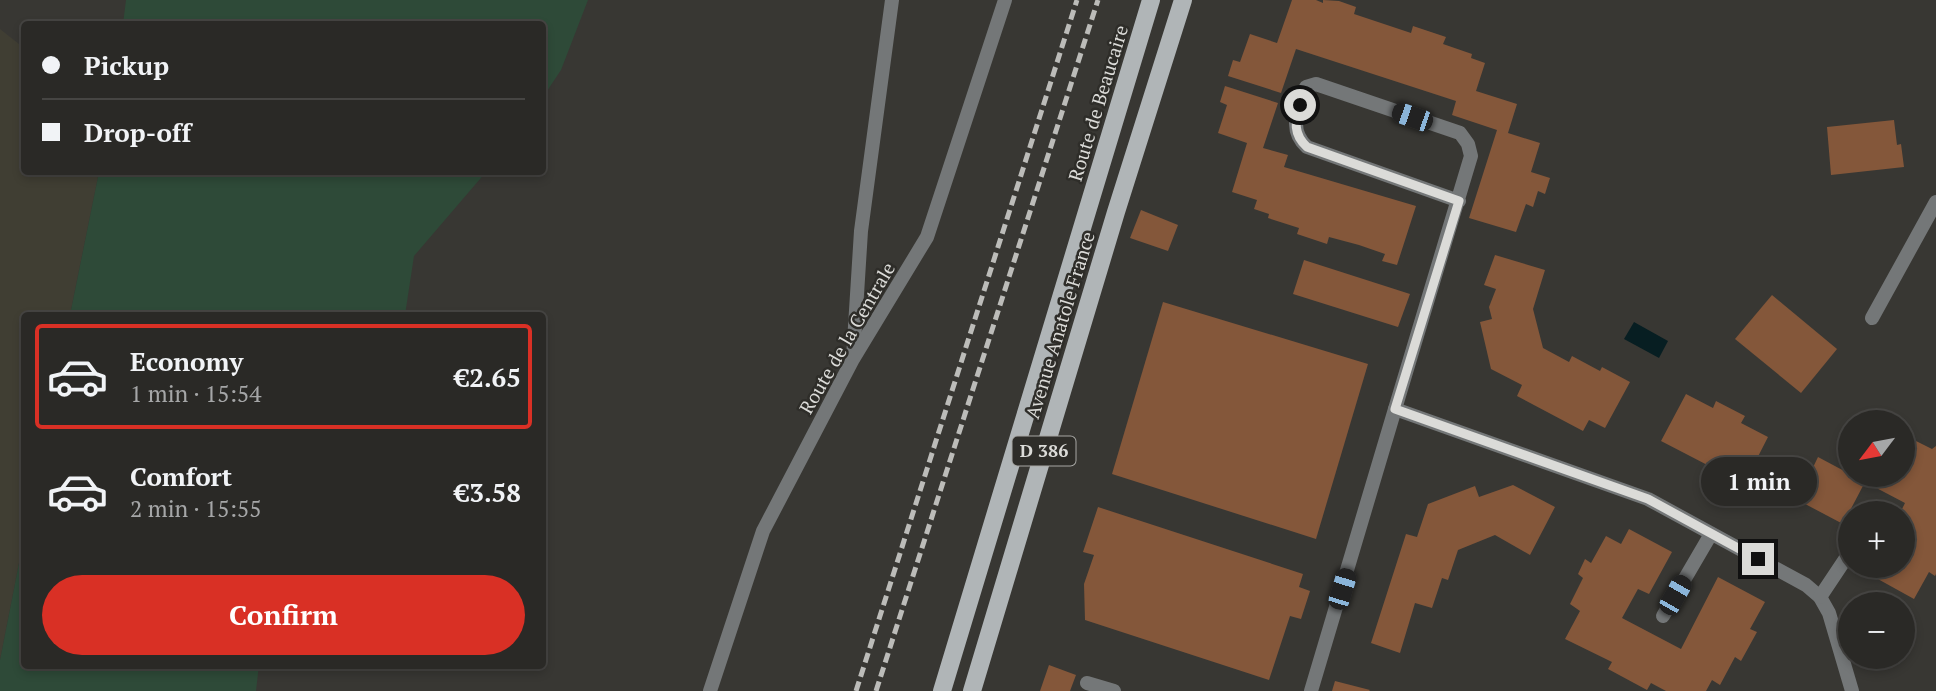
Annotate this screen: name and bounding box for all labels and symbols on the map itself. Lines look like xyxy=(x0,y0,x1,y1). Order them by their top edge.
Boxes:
street label: Route de Beaucaire xyxy=(1062,22,1133,184)
route start xyxy=(1284,89,1316,121)
car xyxy=(1389,100,1436,134)
street label: Avenue Anatole France xyxy=(1019,228,1100,421)
street label: Route de la Centrale xyxy=(793,258,900,418)
north arrow xyxy=(1838,410,1914,486)
road number: D 386 xyxy=(1012,436,1076,466)
callout: 1 min xyxy=(1700,458,1816,506)
route end xyxy=(1742,543,1774,575)
car xyxy=(1326,566,1359,612)
car xyxy=(1656,572,1695,618)

